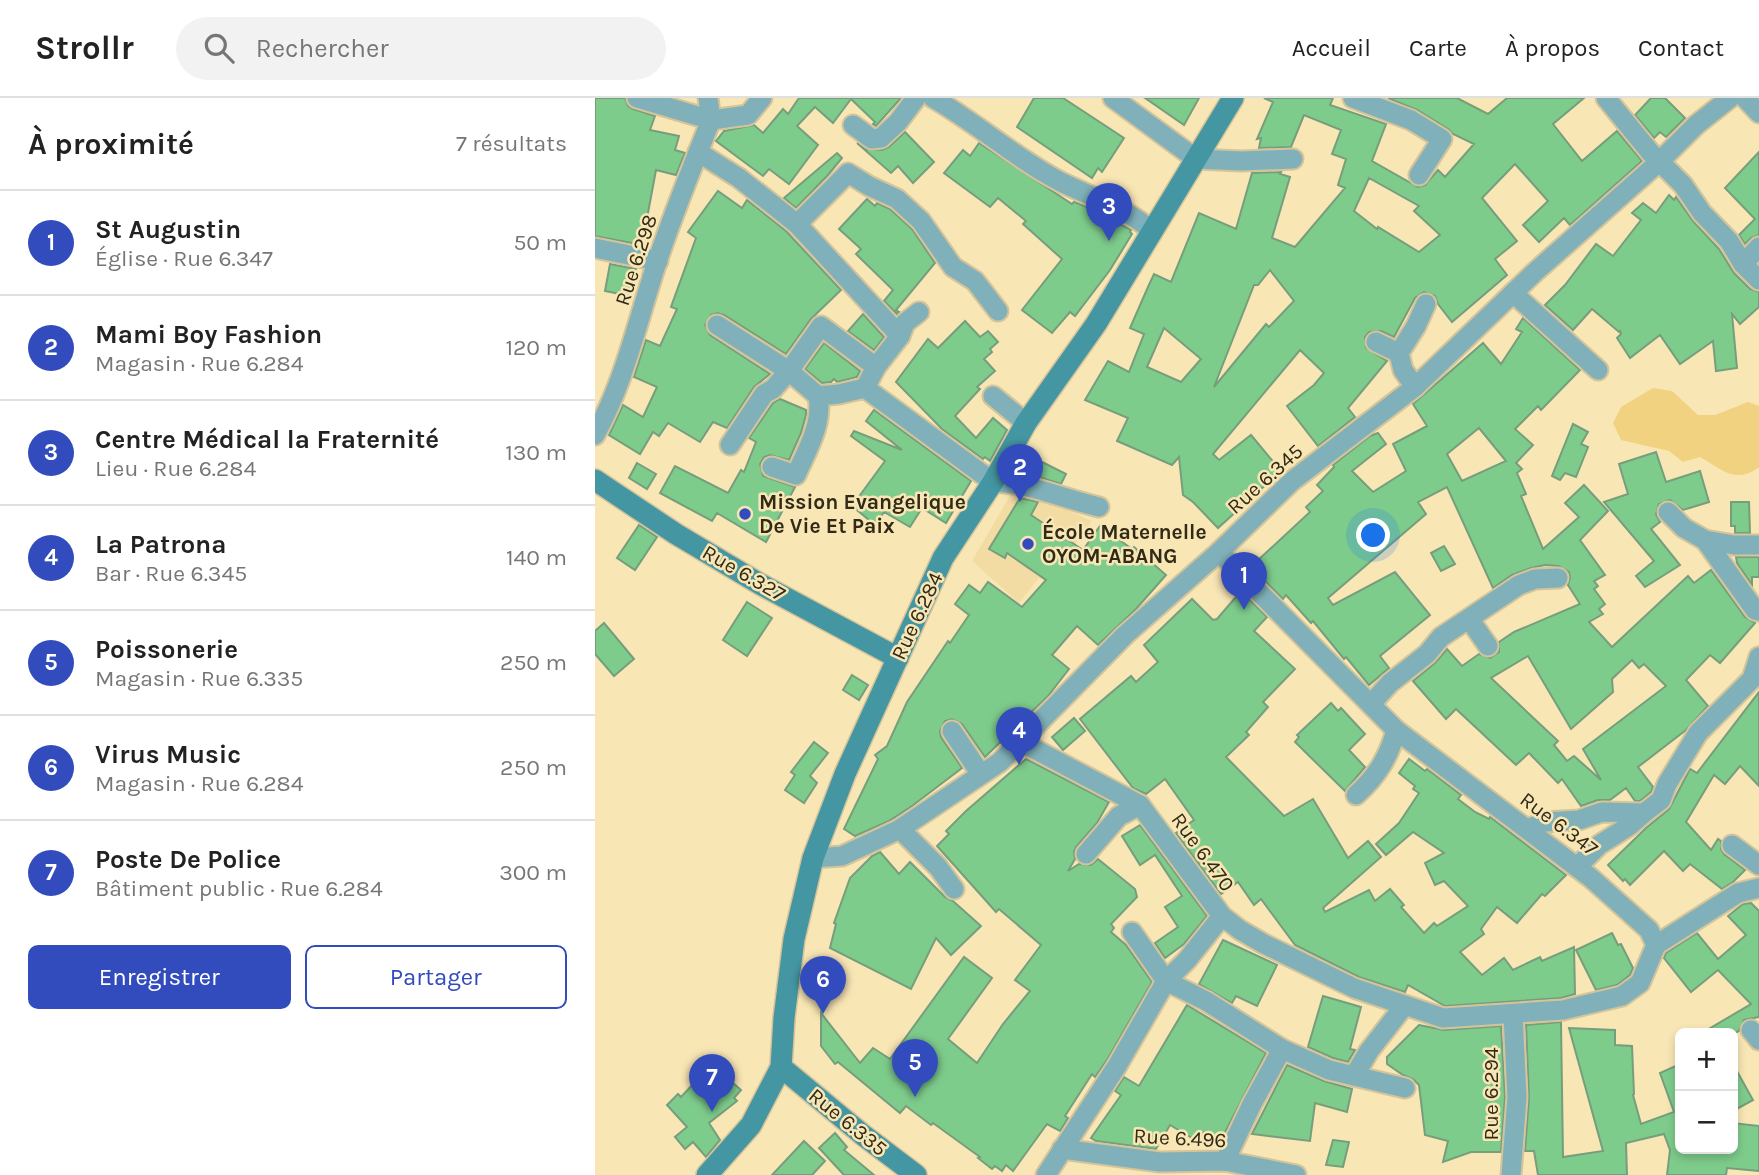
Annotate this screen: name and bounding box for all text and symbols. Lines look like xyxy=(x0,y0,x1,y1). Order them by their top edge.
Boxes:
search box xyxy=(176,17,666,80)
text: Strollr xyxy=(35,29,134,67)
icon: search xyxy=(200,29,238,67)
text: Rechercher xyxy=(256,33,389,64)
text: Accueil xyxy=(1292,34,1371,62)
text: Carte xyxy=(1409,34,1467,62)
text: À propos xyxy=(1505,34,1600,62)
text: Contact xyxy=(1638,34,1724,62)
text: À proximité xyxy=(28,126,194,162)
text: 7 résultats xyxy=(456,130,567,157)
pin: 3 xyxy=(1086,183,1132,241)
street label: Rue 6.298 xyxy=(610,211,662,309)
text: St Augustin xyxy=(95,214,241,245)
text: 1 xyxy=(47,229,55,256)
text: 50 m xyxy=(513,229,567,256)
text: Église · Rue 6.347 xyxy=(95,245,273,272)
text: Mami Boy Fashion xyxy=(95,319,322,350)
text: 2 xyxy=(44,334,58,361)
text: 120 m xyxy=(505,334,567,361)
text: Magasin · Rue 6.284 xyxy=(95,350,304,377)
text: Centre Médical la Fraternité xyxy=(95,424,439,455)
text: 3 xyxy=(44,439,58,466)
text: 130 m xyxy=(505,439,567,466)
street label: Rue 6.345 xyxy=(1222,439,1308,519)
pin: 2 xyxy=(997,444,1043,502)
text: Lieu · Rue 6.284 xyxy=(95,455,256,482)
place label: Mission Evangelique De Vie Et Paix xyxy=(759,490,966,538)
marker: Mission Evangelique De Vie Et Paix xyxy=(737,506,753,522)
place label: École Maternelle OYOM-ABANG xyxy=(1042,518,1207,568)
your location xyxy=(1356,518,1390,552)
text: La Patrona xyxy=(95,529,227,560)
marker: École Maternelle OYOM-ABANG xyxy=(1020,536,1036,552)
street label: Rue 6.327 xyxy=(698,540,790,606)
text: 4 xyxy=(44,544,58,571)
text: 140 m xyxy=(506,544,567,571)
pin: 1 xyxy=(1221,552,1267,610)
text: Bar · Rue 6.345 xyxy=(95,560,247,587)
street label: Rue 6.284 xyxy=(886,568,948,664)
text: Poissonerie xyxy=(95,634,238,665)
text: 5 xyxy=(44,649,58,676)
text: 250 m xyxy=(500,649,567,676)
text: Magasin · Rue 6.335 xyxy=(95,665,303,692)
pin: 4 xyxy=(996,707,1042,765)
text: Virus Music xyxy=(95,739,241,770)
text: 6 xyxy=(44,754,58,781)
text: 250 m xyxy=(500,754,567,781)
text: Magasin · Rue 6.284 xyxy=(95,770,304,797)
street label: Rue 6.347 xyxy=(1515,787,1603,861)
street label: Rue 6.470 xyxy=(1166,808,1240,896)
text: Poste De Police xyxy=(95,844,281,875)
text: 7 xyxy=(45,859,57,886)
text: 300 m xyxy=(499,859,567,886)
text: Bâtiment public · Rue 6.284 xyxy=(95,875,383,902)
button: Enregistrer xyxy=(28,945,291,1009)
button: Partager xyxy=(305,945,567,1009)
pin: 6 xyxy=(800,956,846,1014)
map controls xyxy=(1675,1028,1738,1154)
button: + xyxy=(1675,1028,1738,1091)
pin: 5 xyxy=(892,1039,938,1097)
street label: Rue 6.294 xyxy=(1479,1047,1503,1141)
pin: 7 xyxy=(689,1054,735,1112)
street label: Rue 6.335 xyxy=(804,1083,892,1161)
button: − xyxy=(1675,1091,1738,1154)
street label: Rue 6.496 xyxy=(1133,1124,1227,1152)

